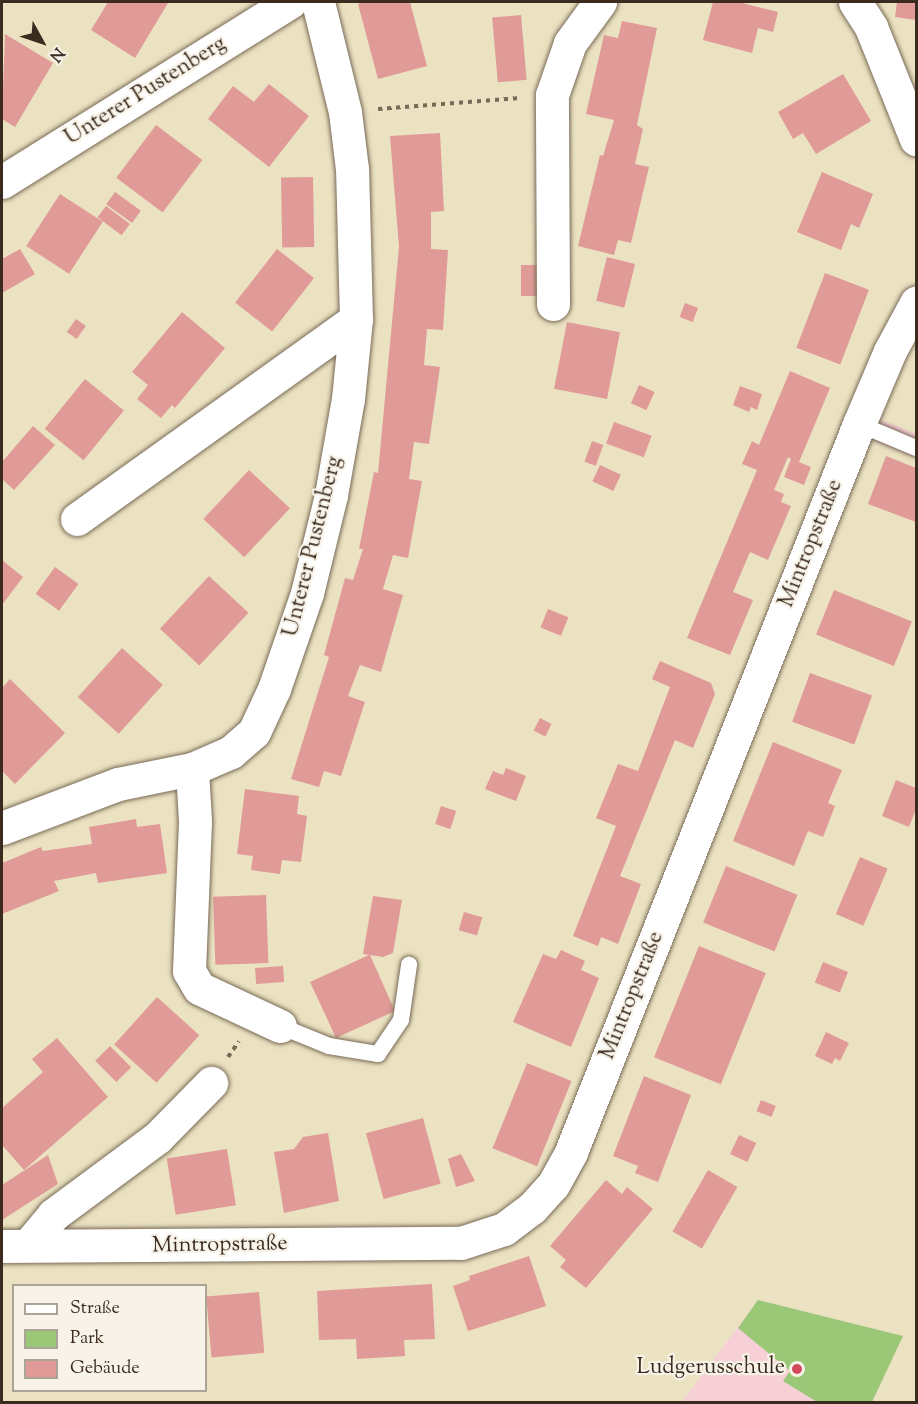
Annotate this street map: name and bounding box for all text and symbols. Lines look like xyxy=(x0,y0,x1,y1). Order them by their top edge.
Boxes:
north arrow xyxy=(12,12,72,72)
street label: Unterer Pustenberg xyxy=(60,32,232,152)
text: N xyxy=(43,42,69,66)
street label: Unterer Pustenberg xyxy=(279,454,349,640)
street label: Mintropstraße xyxy=(774,476,850,612)
street label: Mintropstraße xyxy=(595,928,671,1064)
street label: Mintropstraße xyxy=(152,1232,288,1260)
legend xyxy=(12,1284,207,1392)
text: Straße xyxy=(70,1296,120,1322)
text: Park xyxy=(70,1326,104,1352)
text: Gebäude xyxy=(70,1356,140,1382)
place label: Ludgerusschule xyxy=(636,1356,785,1382)
marker: Ludgerusschule xyxy=(790,1362,804,1376)

